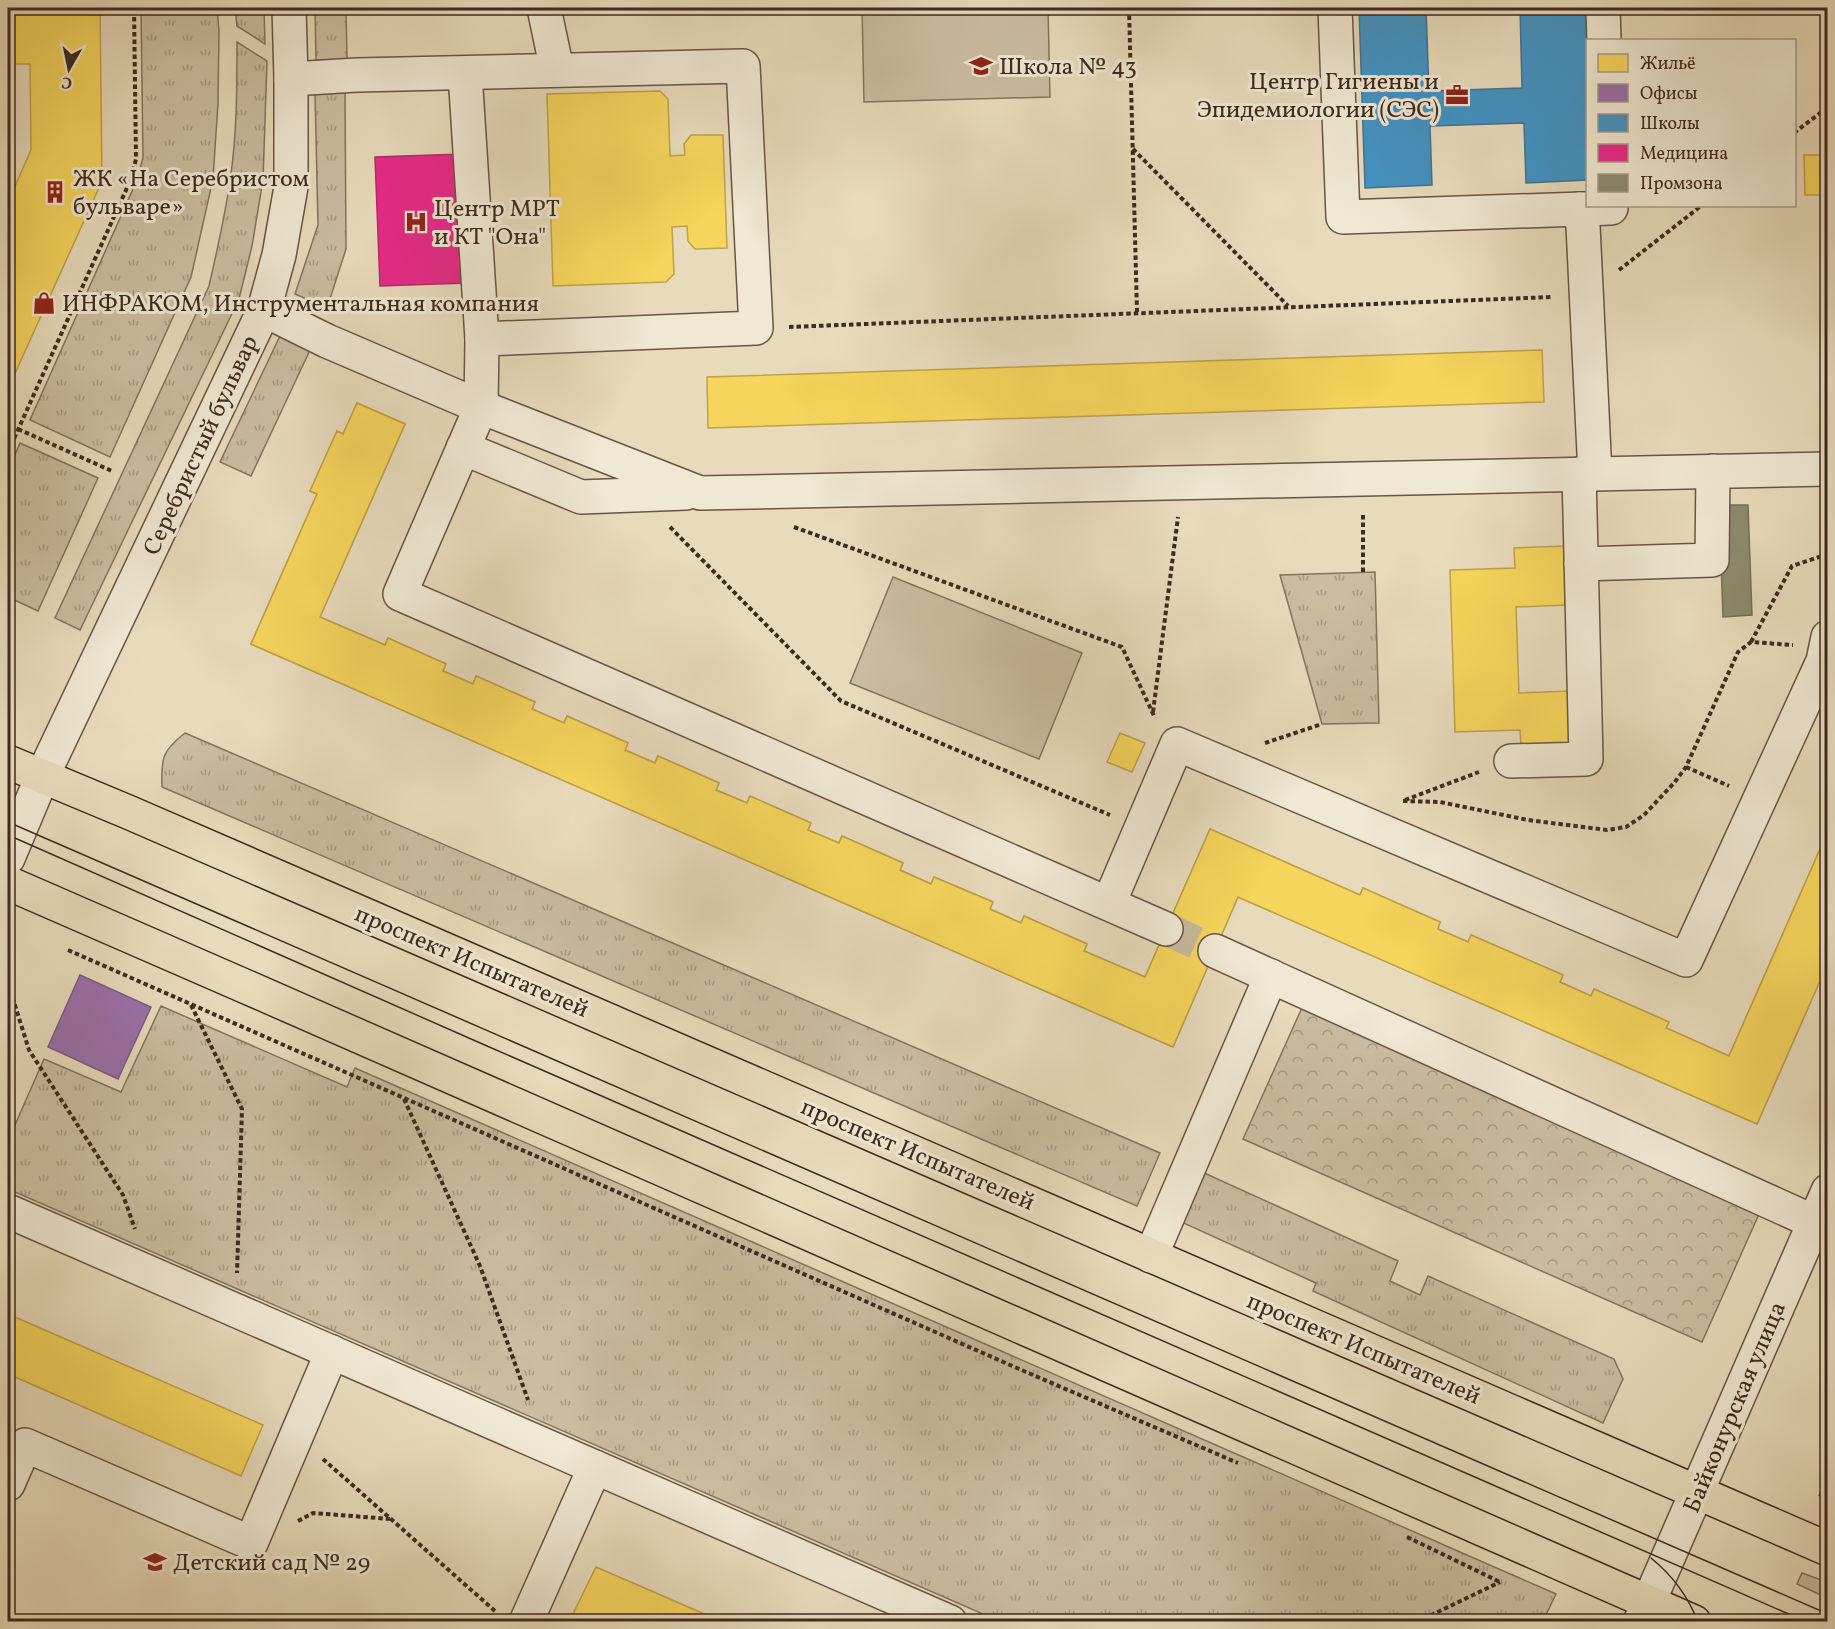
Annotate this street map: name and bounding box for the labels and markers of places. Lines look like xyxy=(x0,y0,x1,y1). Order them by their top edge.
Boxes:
place label: Школа № 43 xyxy=(999,51,1137,85)
school or university icon: Школа № 43 xyxy=(968,53,994,79)
place label: Центр Гигиены и Эпидемиологии (СЭС) xyxy=(1197,66,1439,128)
office icon: Центр Гигиены и Эпидемиологии (СЭС) xyxy=(1444,82,1470,108)
place label: ЖК «На Серебристом бульваре» xyxy=(73,163,309,225)
building icon: ЖК «На Серебристом бульваре» xyxy=(42,179,68,205)
place label: Центр МРТ и КТ "Она" xyxy=(434,193,560,255)
hospital icon: Центр МРТ и КТ "Она" xyxy=(403,209,429,235)
place label: ИНФРАКОМ, Инструментальная компания xyxy=(62,288,539,322)
shop icon: ИНФРАКОМ, Инструментальная компания xyxy=(31,290,57,316)
place label: Детский сад № 29 xyxy=(173,1547,370,1581)
school or university icon: Детский сад № 29 xyxy=(142,1549,168,1575)

